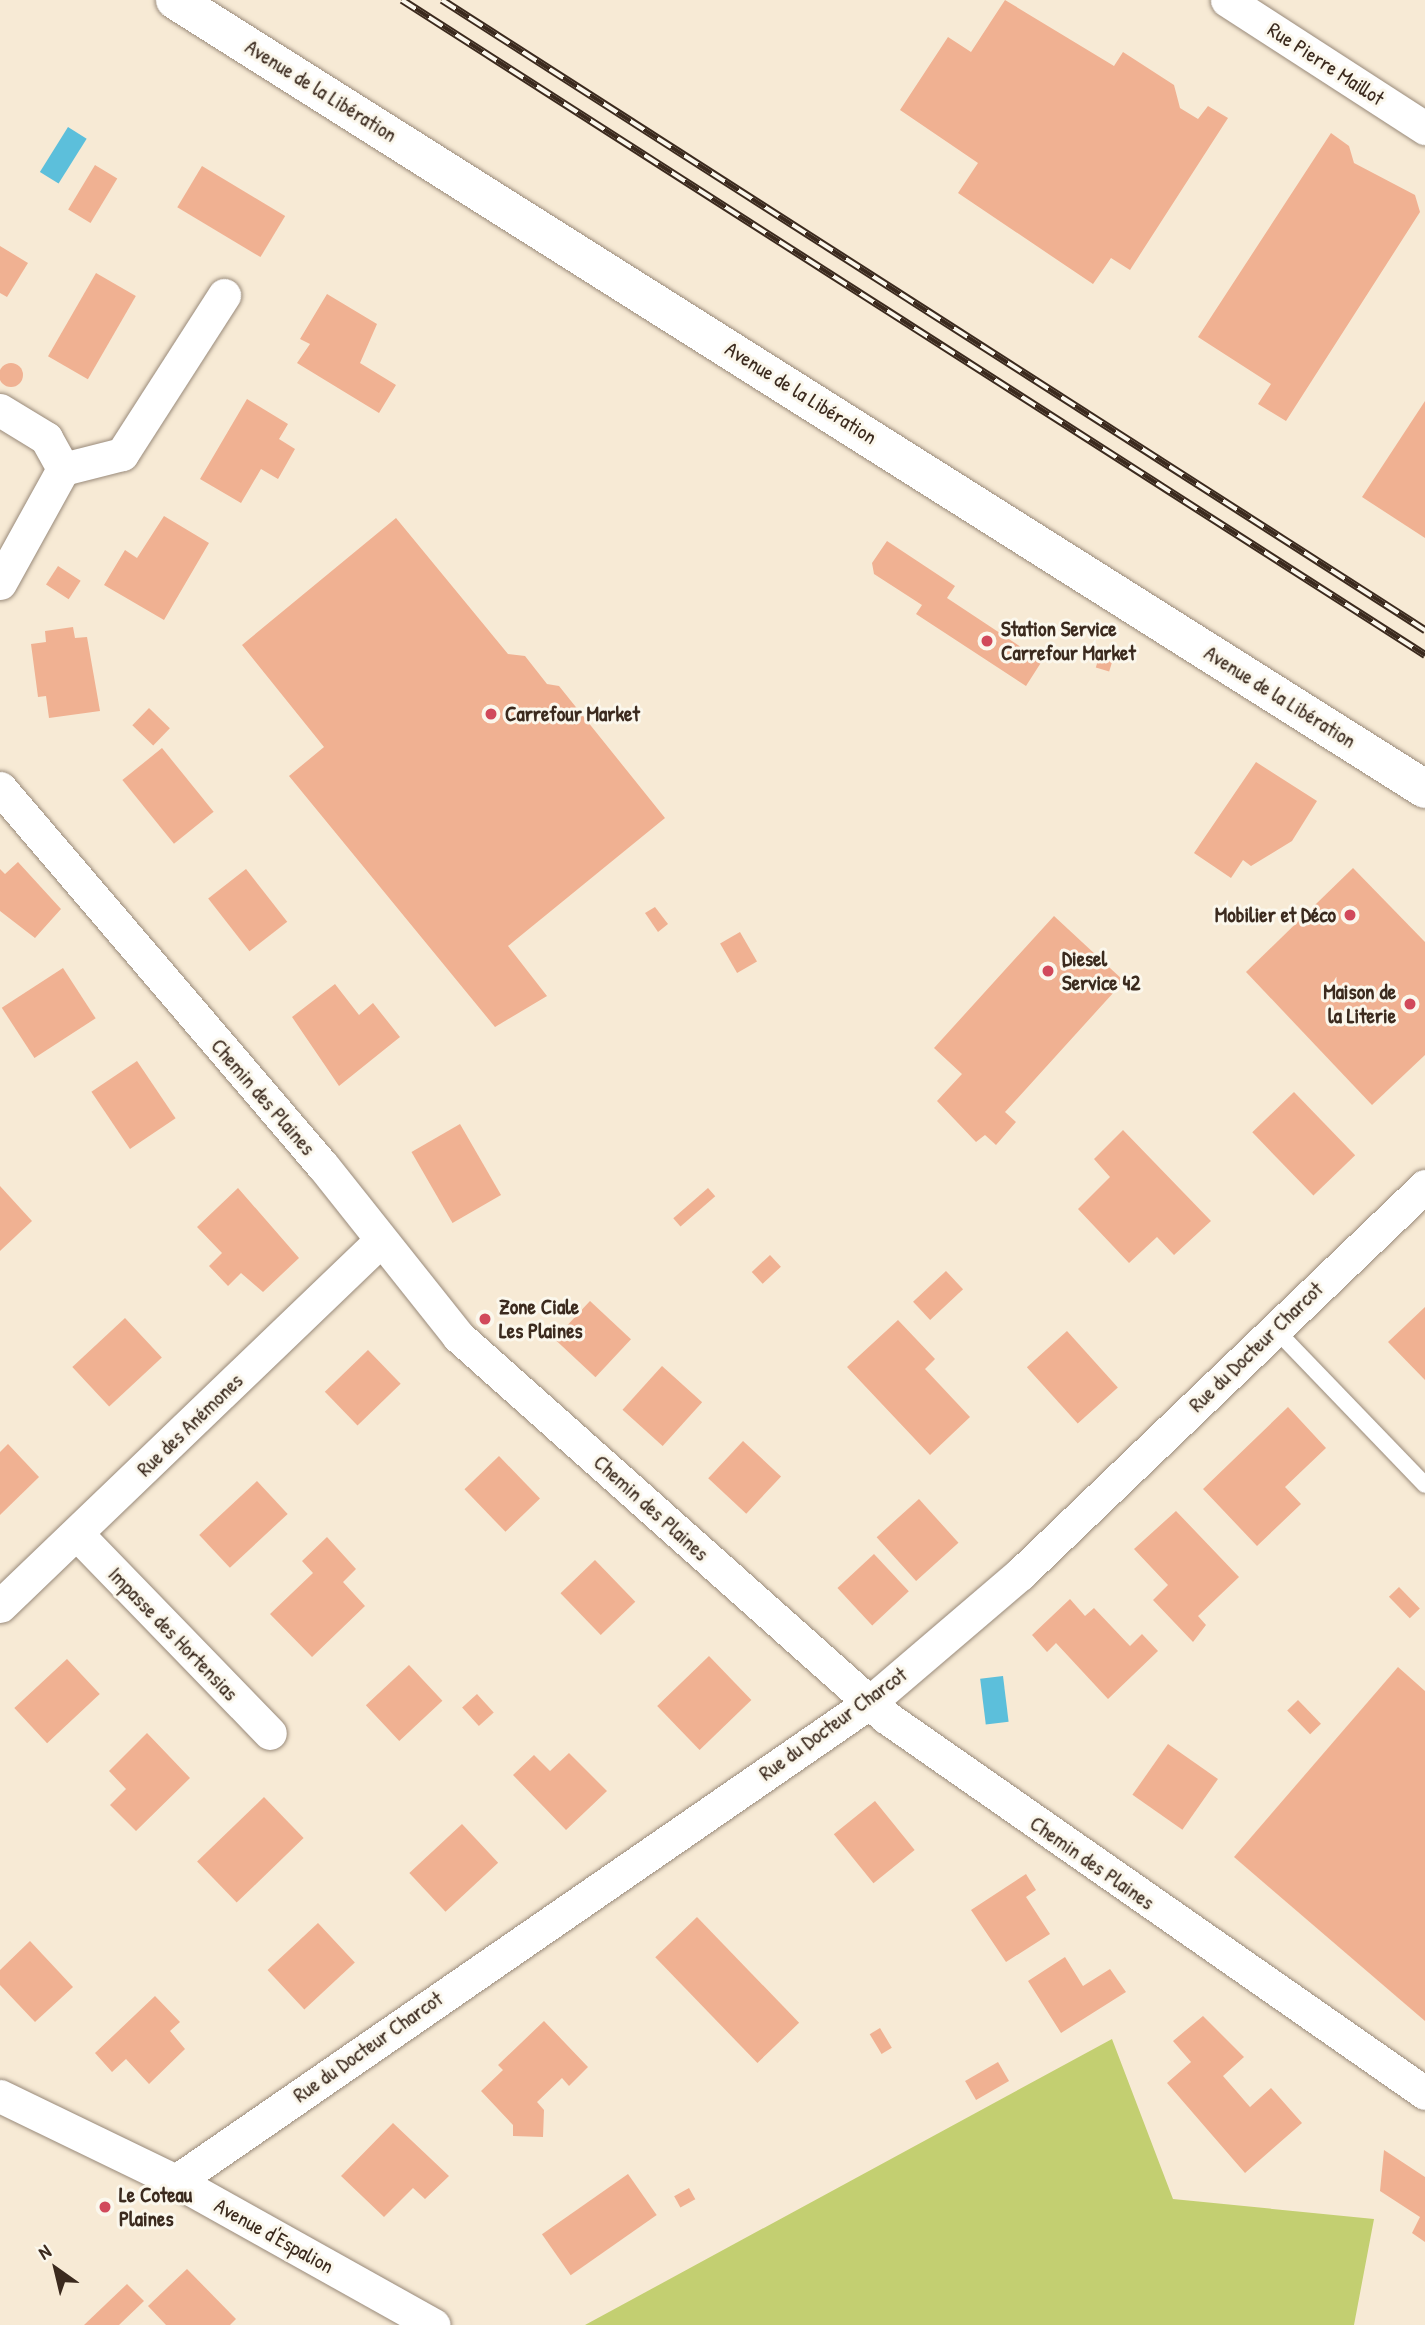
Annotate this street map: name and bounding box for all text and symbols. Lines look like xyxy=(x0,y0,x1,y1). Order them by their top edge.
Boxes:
street label: Rue Pierre Maillot xyxy=(1263,17,1389,111)
street label: Avenue de la Libération xyxy=(241,34,401,148)
street label: Avenue de la Libération xyxy=(721,336,881,450)
place label: Station Service Carrefour Market xyxy=(1001,616,1136,666)
marker: Station Service Carrefour Market xyxy=(979,633,995,649)
street label: Avenue de la Libération xyxy=(1200,640,1360,754)
place label: Carrefour Market xyxy=(505,701,640,727)
marker: Carrefour Market xyxy=(483,706,499,722)
place label: Mobilier et Déco xyxy=(1215,902,1336,928)
marker: Mobilier et Déco xyxy=(1342,907,1358,923)
place label: Diesel Service 42 xyxy=(1062,946,1140,996)
marker: Diesel Service 42 xyxy=(1040,963,1056,979)
place label: Maison de la Literie xyxy=(1323,979,1396,1029)
marker: Maison de la Literie xyxy=(1402,996,1418,1012)
street label: Chemin des Plaines xyxy=(206,1034,320,1160)
street label: Rue du Docteur Charcot xyxy=(1184,1277,1328,1417)
place label: Zone Ciale Les Plaines xyxy=(499,1294,583,1344)
marker: Zone Ciale Les Plaines xyxy=(477,1311,493,1327)
street label: Rue des Anémones xyxy=(132,1368,248,1482)
street label: Chemin des Plaines xyxy=(588,1450,714,1566)
street label: Impasse des Hortensias xyxy=(103,1562,243,1706)
street label: Rue du Docteur Charcot xyxy=(754,1662,912,1786)
street label: Chemin des Plaines xyxy=(1025,1811,1159,1915)
street label: Rue du Docteur Charcot xyxy=(288,1986,448,2108)
place label: Le Coteau Plaines xyxy=(119,2182,192,2232)
street label: Avenue d'Espalion xyxy=(210,2193,338,2279)
marker: Le Coteau Plaines xyxy=(97,2199,113,2215)
north arrow xyxy=(21,2234,91,2304)
text: N xyxy=(33,2238,56,2265)

